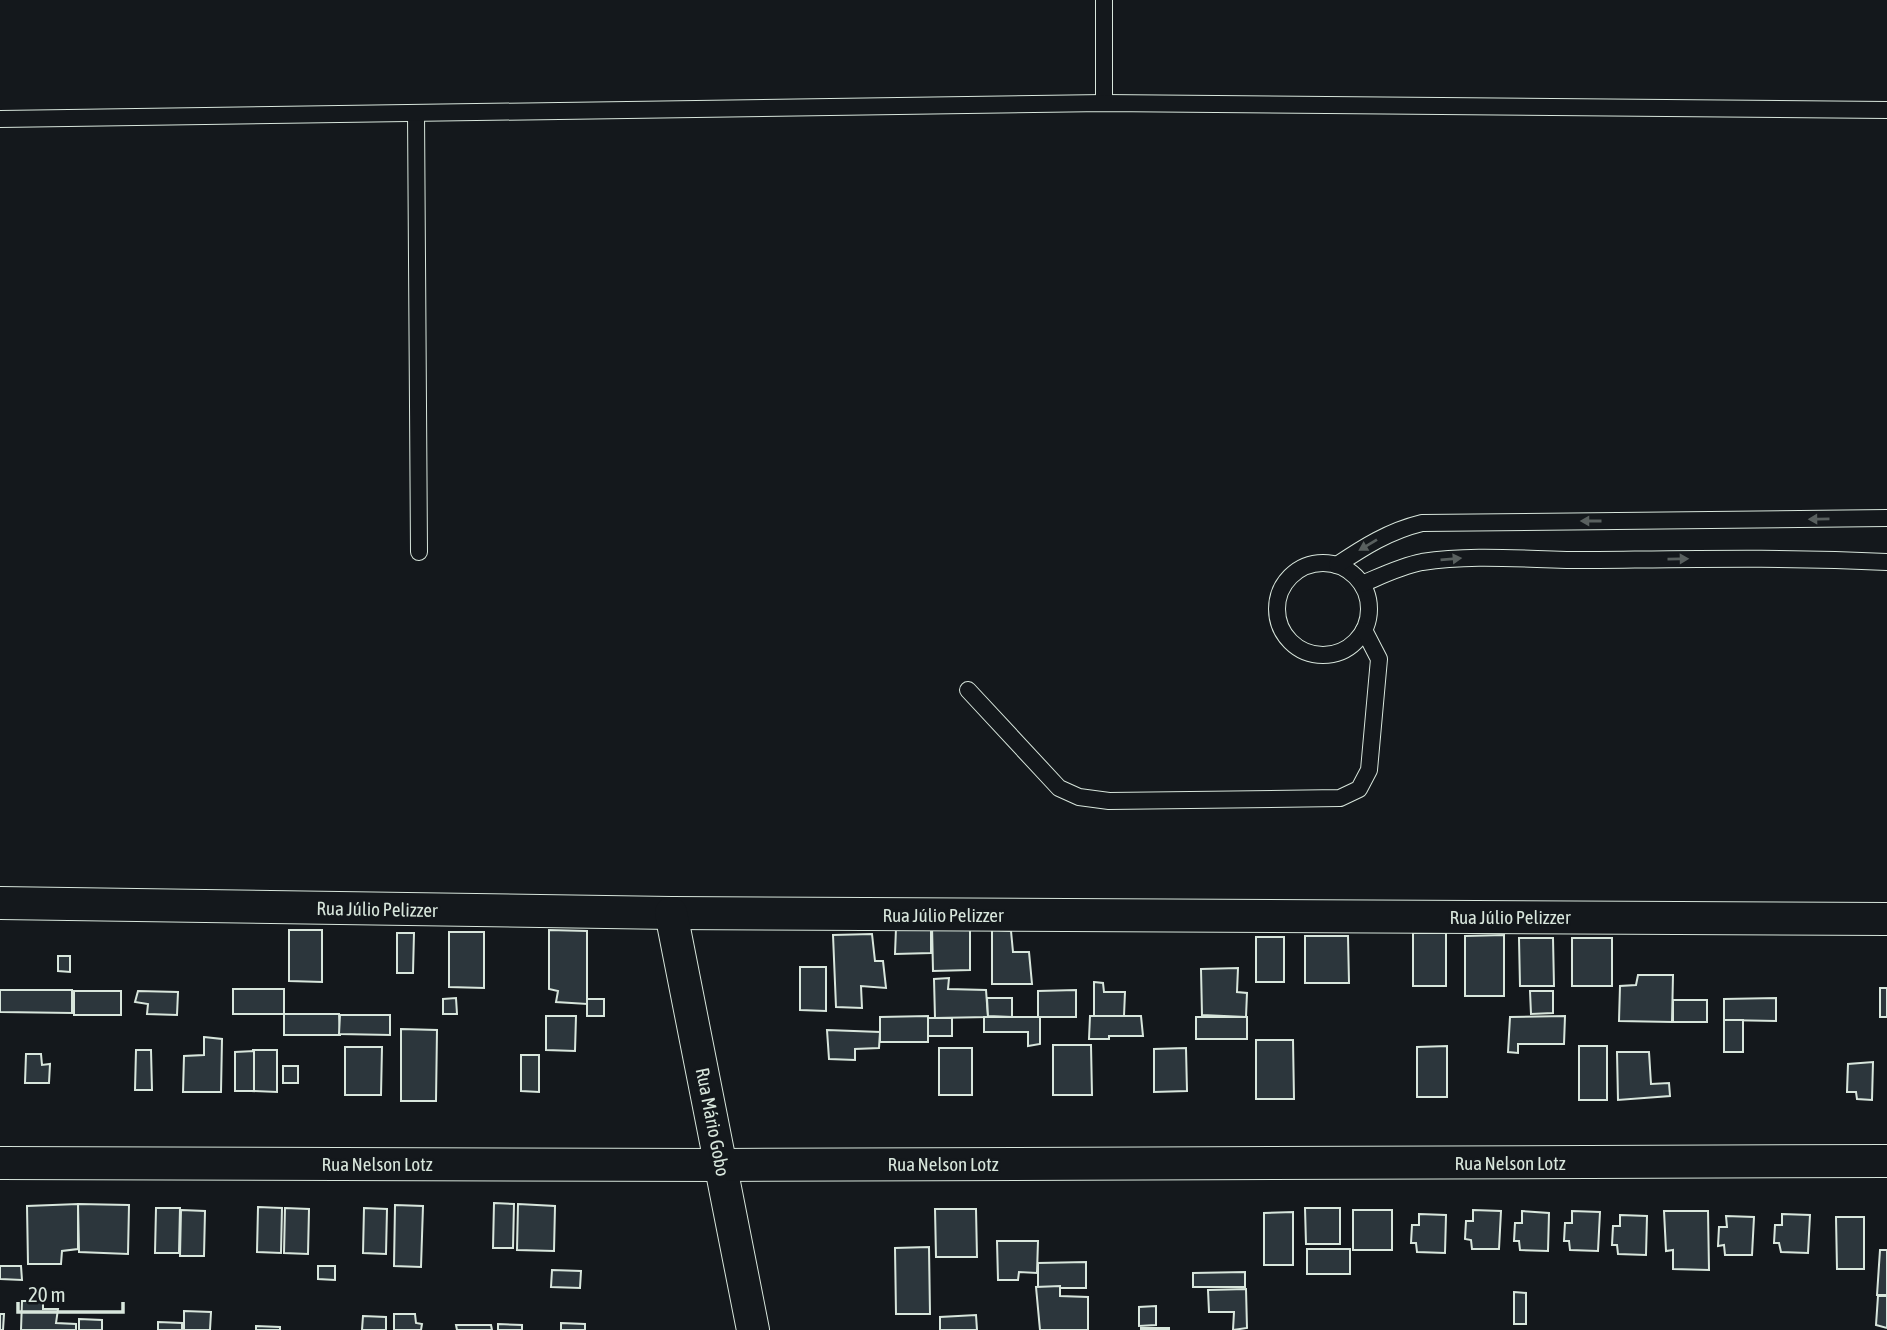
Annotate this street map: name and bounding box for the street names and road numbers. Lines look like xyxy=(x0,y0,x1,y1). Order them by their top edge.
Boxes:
street label: Rua Júlio Pelizzer xyxy=(316,897,438,921)
street label: Rua Júlio Pelizzer xyxy=(882,904,1004,926)
street label: Rua Júlio Pelizzer xyxy=(1449,906,1571,928)
street label: Rua Mário Gobo xyxy=(692,1066,734,1178)
street label: Rua Nelson Lotz xyxy=(1454,1152,1566,1174)
street label: Rua Nelson Lotz xyxy=(321,1153,433,1175)
street label: Rua Nelson Lotz xyxy=(887,1153,999,1175)

